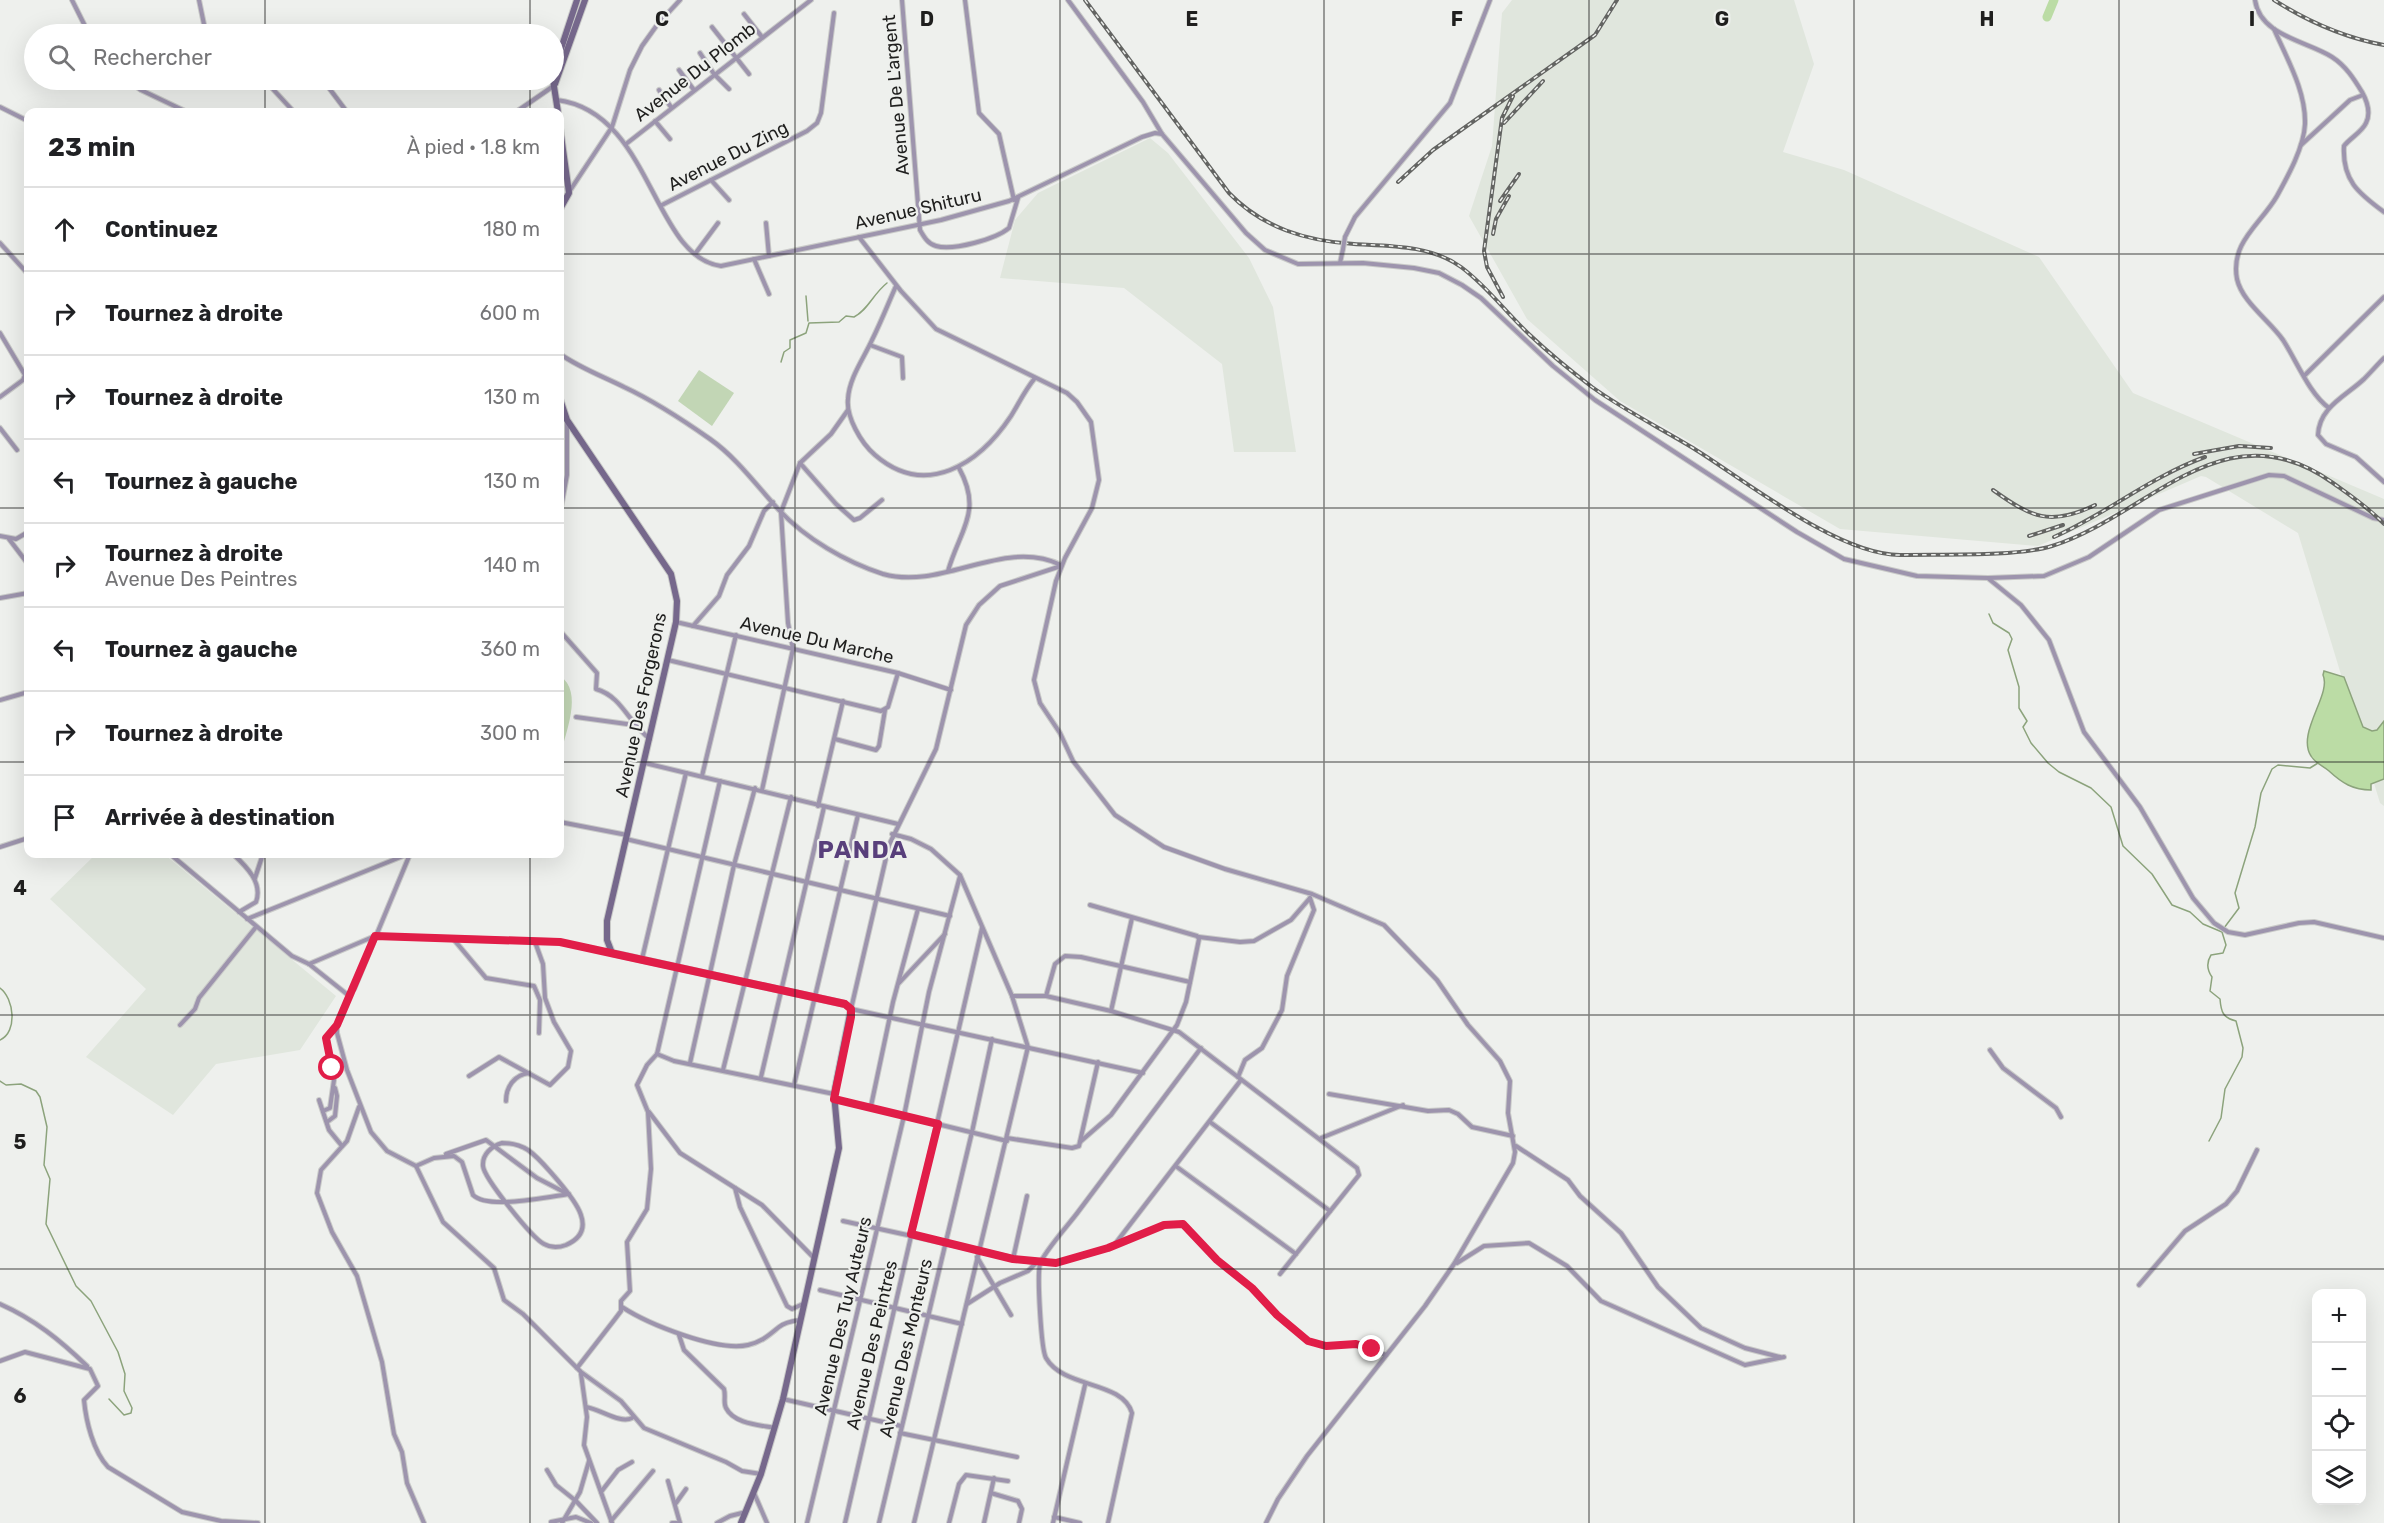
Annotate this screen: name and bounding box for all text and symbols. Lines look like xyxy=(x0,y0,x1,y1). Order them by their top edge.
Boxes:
text: C xyxy=(655,7,669,31)
text: D xyxy=(920,7,934,31)
text: E xyxy=(1186,7,1198,31)
text: F xyxy=(1451,7,1463,31)
text: G xyxy=(1715,7,1729,31)
text: H xyxy=(1980,7,1994,31)
text: I xyxy=(2249,7,2255,31)
street label: Avenue De L'argent xyxy=(878,14,914,176)
street label: Avenue Du Plomb xyxy=(630,18,760,126)
search box xyxy=(24,24,564,90)
icon: search xyxy=(45,41,78,74)
text: Rechercher xyxy=(93,44,212,71)
street label: Avenue Du Zing xyxy=(664,116,792,196)
text: 23 min xyxy=(48,132,136,163)
text: À pied · 1.8 km xyxy=(407,135,540,159)
street label: Avenue Shituru xyxy=(852,184,984,234)
icon: ahead xyxy=(48,213,81,246)
text: Continuez xyxy=(105,216,218,243)
text: 180 m xyxy=(483,217,540,241)
icon: right xyxy=(48,297,81,330)
text: Tournez à droite xyxy=(105,300,283,327)
text: 600 m xyxy=(480,301,540,325)
icon: right xyxy=(48,381,81,414)
text: Tournez à droite xyxy=(105,384,283,411)
text: 130 m xyxy=(484,385,540,409)
icon: left xyxy=(48,465,81,498)
text: Tournez à gauche xyxy=(105,468,298,495)
text: 130 m xyxy=(484,469,540,493)
text: Tournez à droite xyxy=(105,540,283,567)
icon: right xyxy=(48,549,81,582)
text: 140 m xyxy=(484,553,540,577)
text: Avenue Des Peintres xyxy=(105,567,297,591)
street label: Avenue Des Forgerons xyxy=(611,610,671,800)
street label: Avenue Du Marche xyxy=(738,612,896,668)
icon: left xyxy=(48,633,81,666)
text: Tournez à gauche xyxy=(105,636,298,663)
text: 360 m xyxy=(481,637,540,661)
icon: right xyxy=(48,717,81,750)
text: Tournez à droite xyxy=(105,720,283,747)
text: 300 m xyxy=(480,721,540,745)
icon: arrive xyxy=(48,801,81,834)
text: Arrivée à destination xyxy=(105,804,335,831)
district label: PANDA xyxy=(817,836,909,864)
text: 4 xyxy=(13,876,27,900)
route start xyxy=(318,1054,344,1080)
text: 5 xyxy=(14,1130,27,1154)
street label: Avenue Des Tuy Auteurs xyxy=(809,1215,877,1417)
street label: Avenue Des Monteurs xyxy=(875,1256,937,1440)
street label: Avenue Des Peintres xyxy=(842,1258,902,1432)
map controls xyxy=(2312,1289,2366,1505)
button: + xyxy=(2312,1289,2366,1343)
route end xyxy=(1358,1335,1384,1361)
button: − xyxy=(2312,1343,2366,1397)
text: 6 xyxy=(13,1384,27,1408)
button: locate xyxy=(2312,1397,2366,1451)
button: layers xyxy=(2312,1451,2366,1505)

